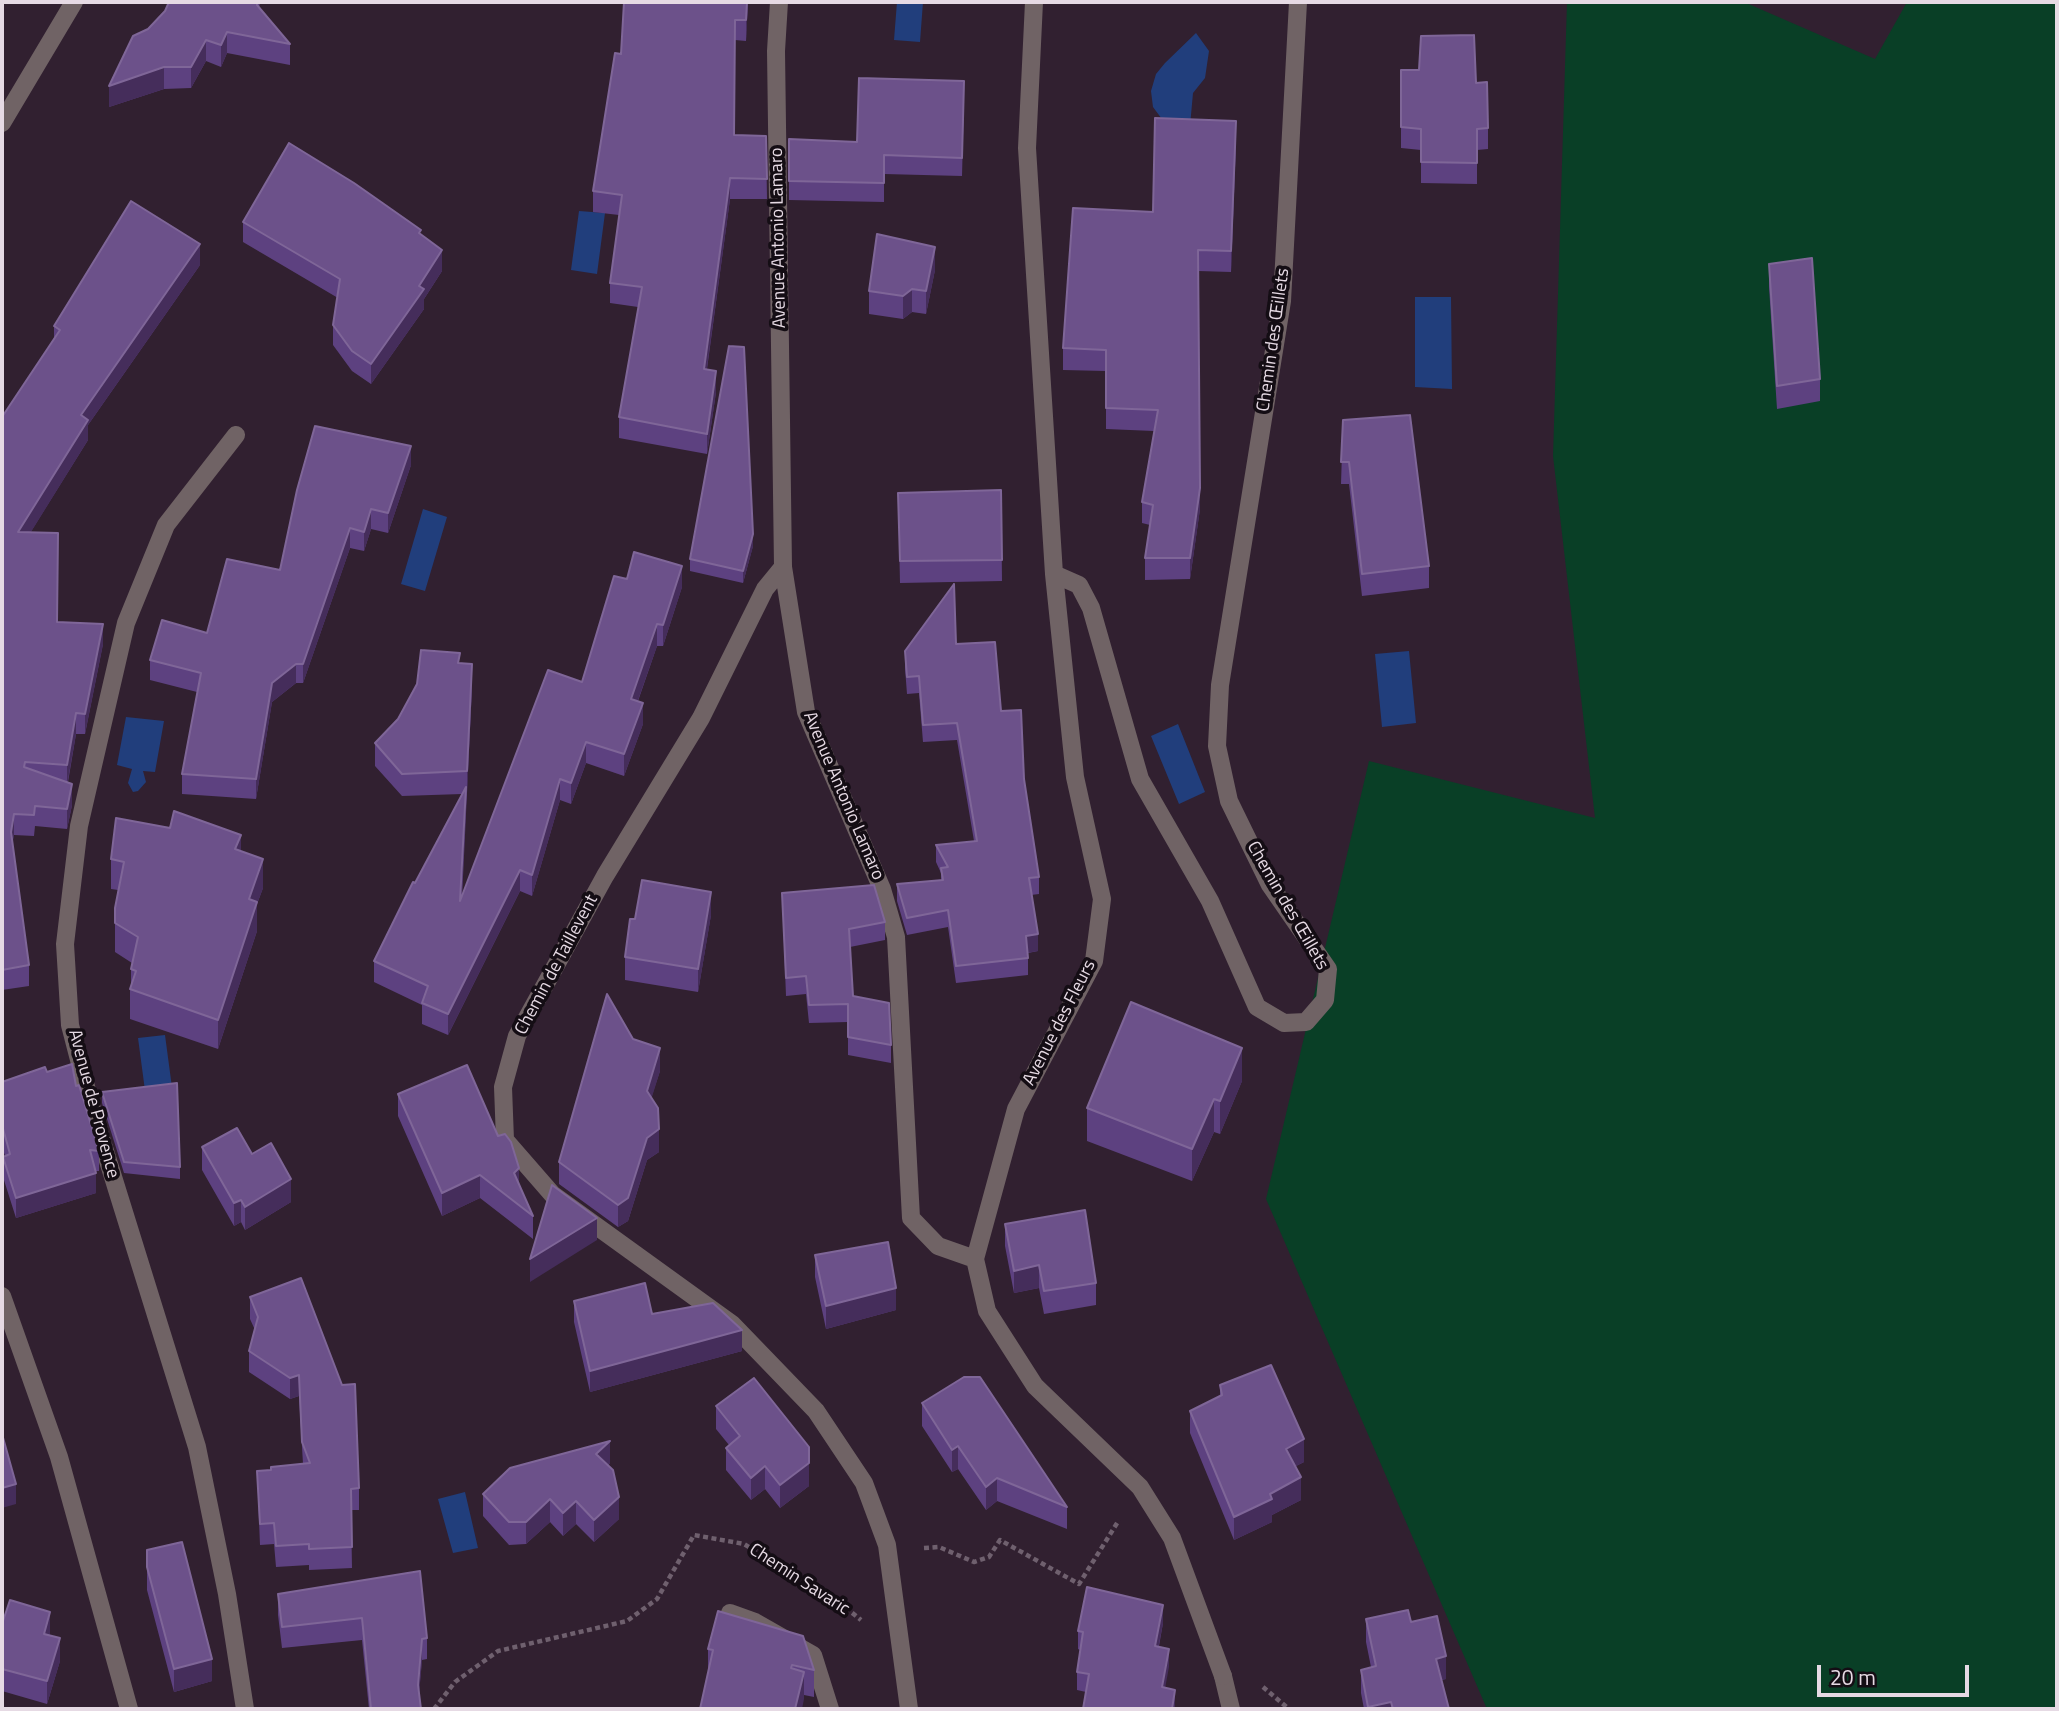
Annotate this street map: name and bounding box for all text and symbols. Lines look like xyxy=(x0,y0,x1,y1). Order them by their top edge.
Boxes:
street label: Avenue Antonio Lamaro xyxy=(767,147,791,329)
street label: Chemin des Œillets xyxy=(1253,267,1295,413)
street label: Avenue Antonio Lamaro xyxy=(798,709,888,883)
street label: Chemin des Œillets xyxy=(1241,838,1333,974)
street label: Chemin de Taillevent xyxy=(511,891,603,1039)
street label: Avenue des Fleurs xyxy=(1019,957,1101,1089)
street label: Avenue de Provence xyxy=(63,1027,123,1181)
street label: Chemin Savaric xyxy=(745,1540,853,1620)
scale bar xyxy=(1821,1652,1973,1696)
text: 20 m xyxy=(1830,1661,1876,1693)

